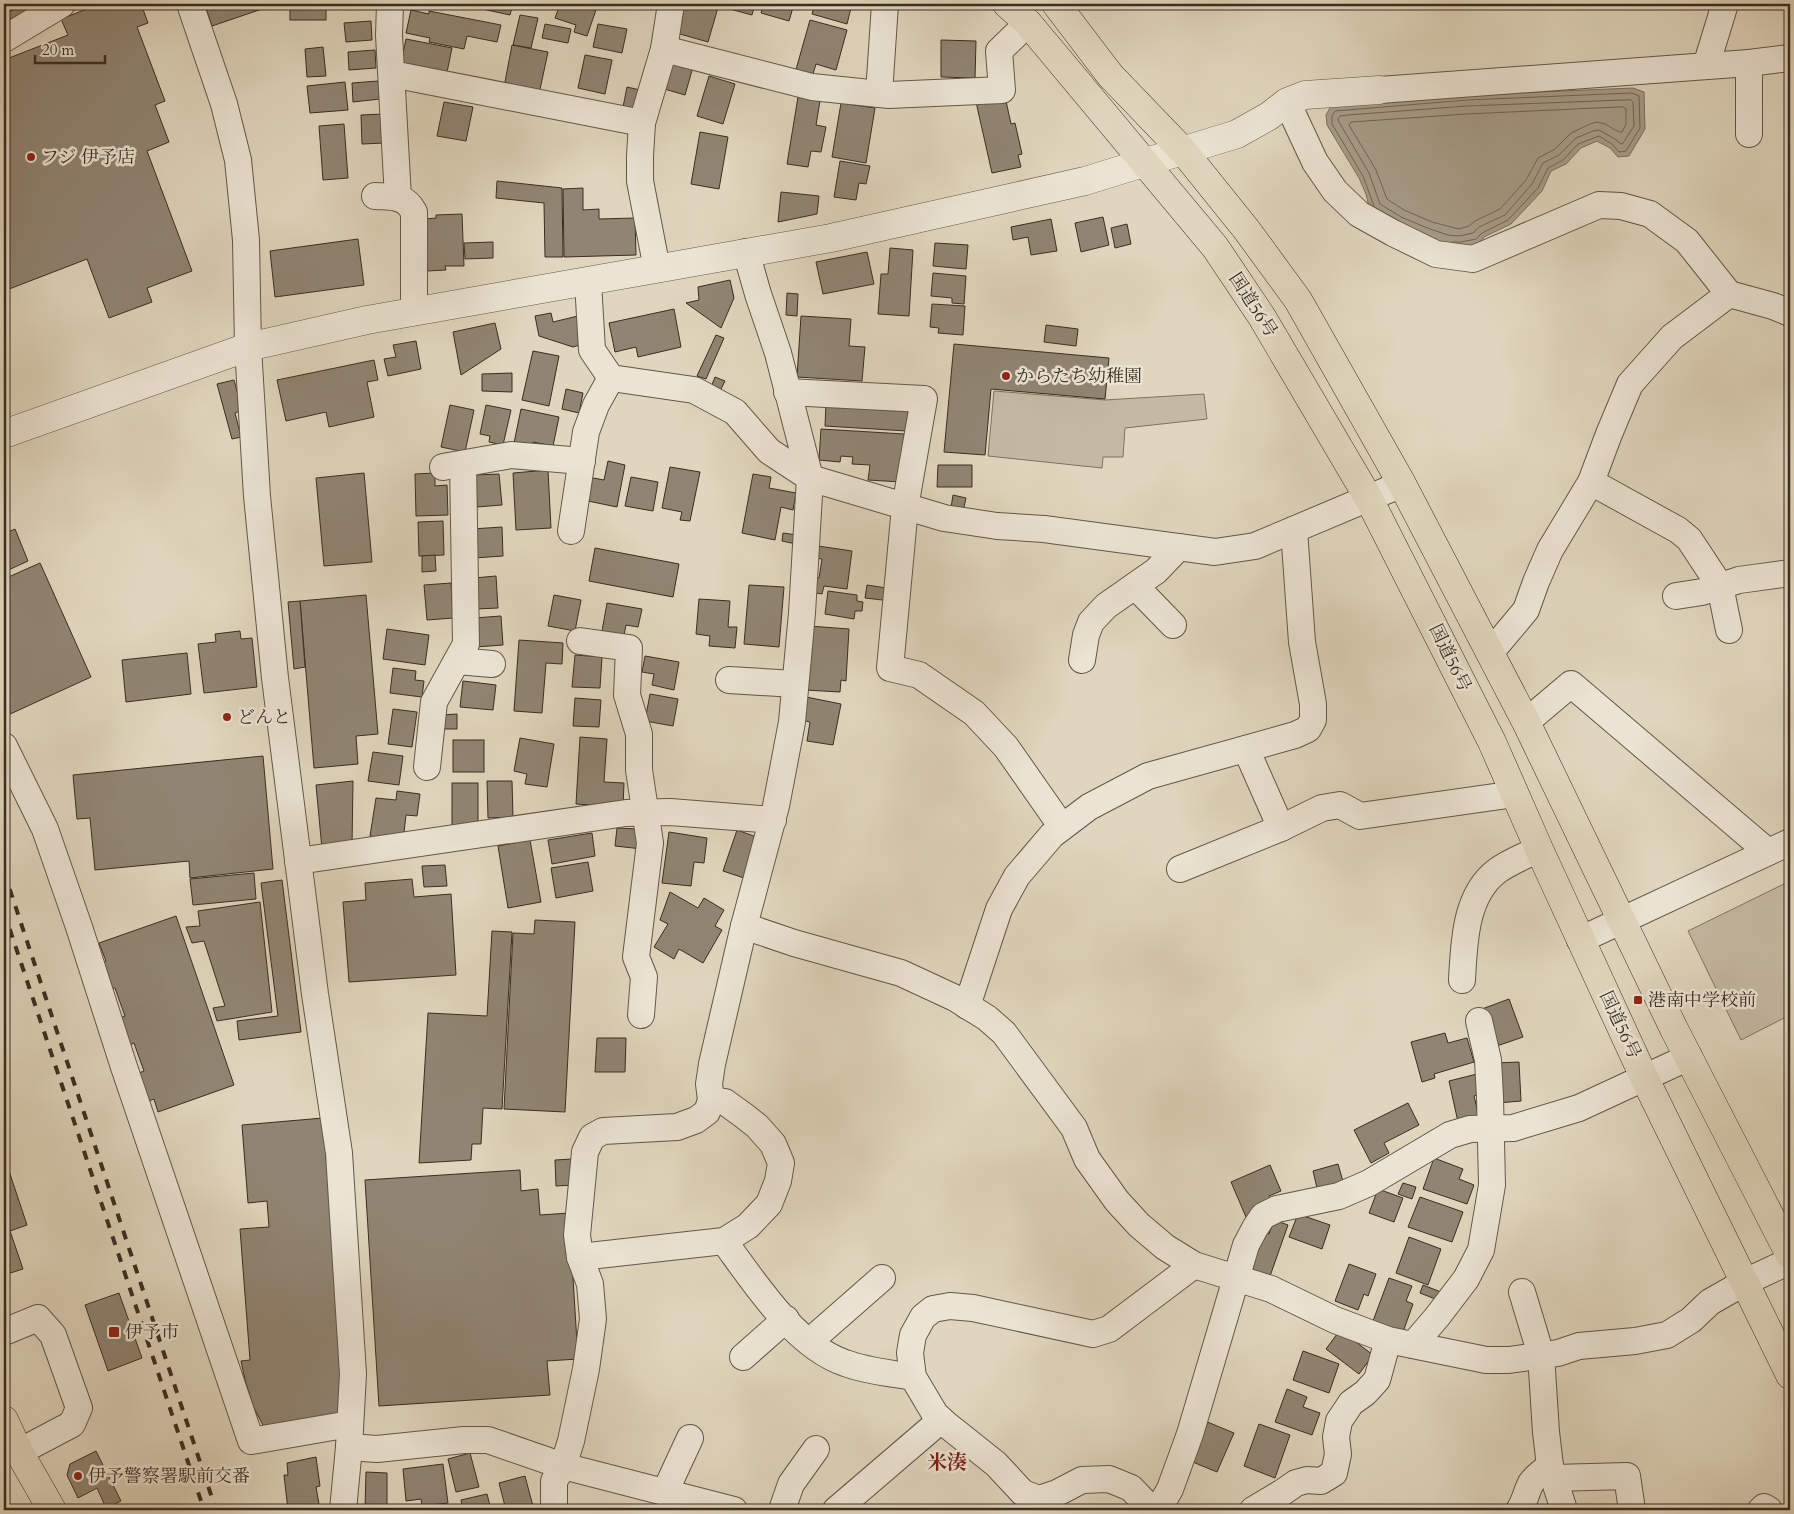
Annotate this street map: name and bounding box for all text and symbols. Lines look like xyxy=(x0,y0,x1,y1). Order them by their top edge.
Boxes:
scale bar xyxy=(35,32,105,64)
text: 20 m xyxy=(42,40,74,60)
place label: フジ 伊予店 xyxy=(41,145,135,170)
marker: フジ 伊予店 xyxy=(25,151,37,163)
street label: 国道56号 xyxy=(1223,268,1283,342)
place label: からたち幼稚園 xyxy=(1016,364,1142,389)
marker: からたち幼稚園 xyxy=(1000,370,1012,382)
street label: 国道56号 xyxy=(1423,620,1477,696)
place label: どんと xyxy=(237,705,291,730)
marker: どんと xyxy=(221,711,233,723)
street label: 国道56号 xyxy=(1593,987,1647,1063)
place label: 港南中学校前 xyxy=(1648,988,1756,1013)
marker: 港南中学校前 xyxy=(1632,994,1644,1006)
place label: 伊予市 xyxy=(125,1320,179,1345)
marker: 伊予市 xyxy=(107,1325,121,1339)
district label: 米湊 xyxy=(927,1449,967,1476)
place label: 伊予警察署駅前交番 xyxy=(88,1464,250,1489)
marker: 伊予警察署駅前交番 xyxy=(72,1470,84,1482)

